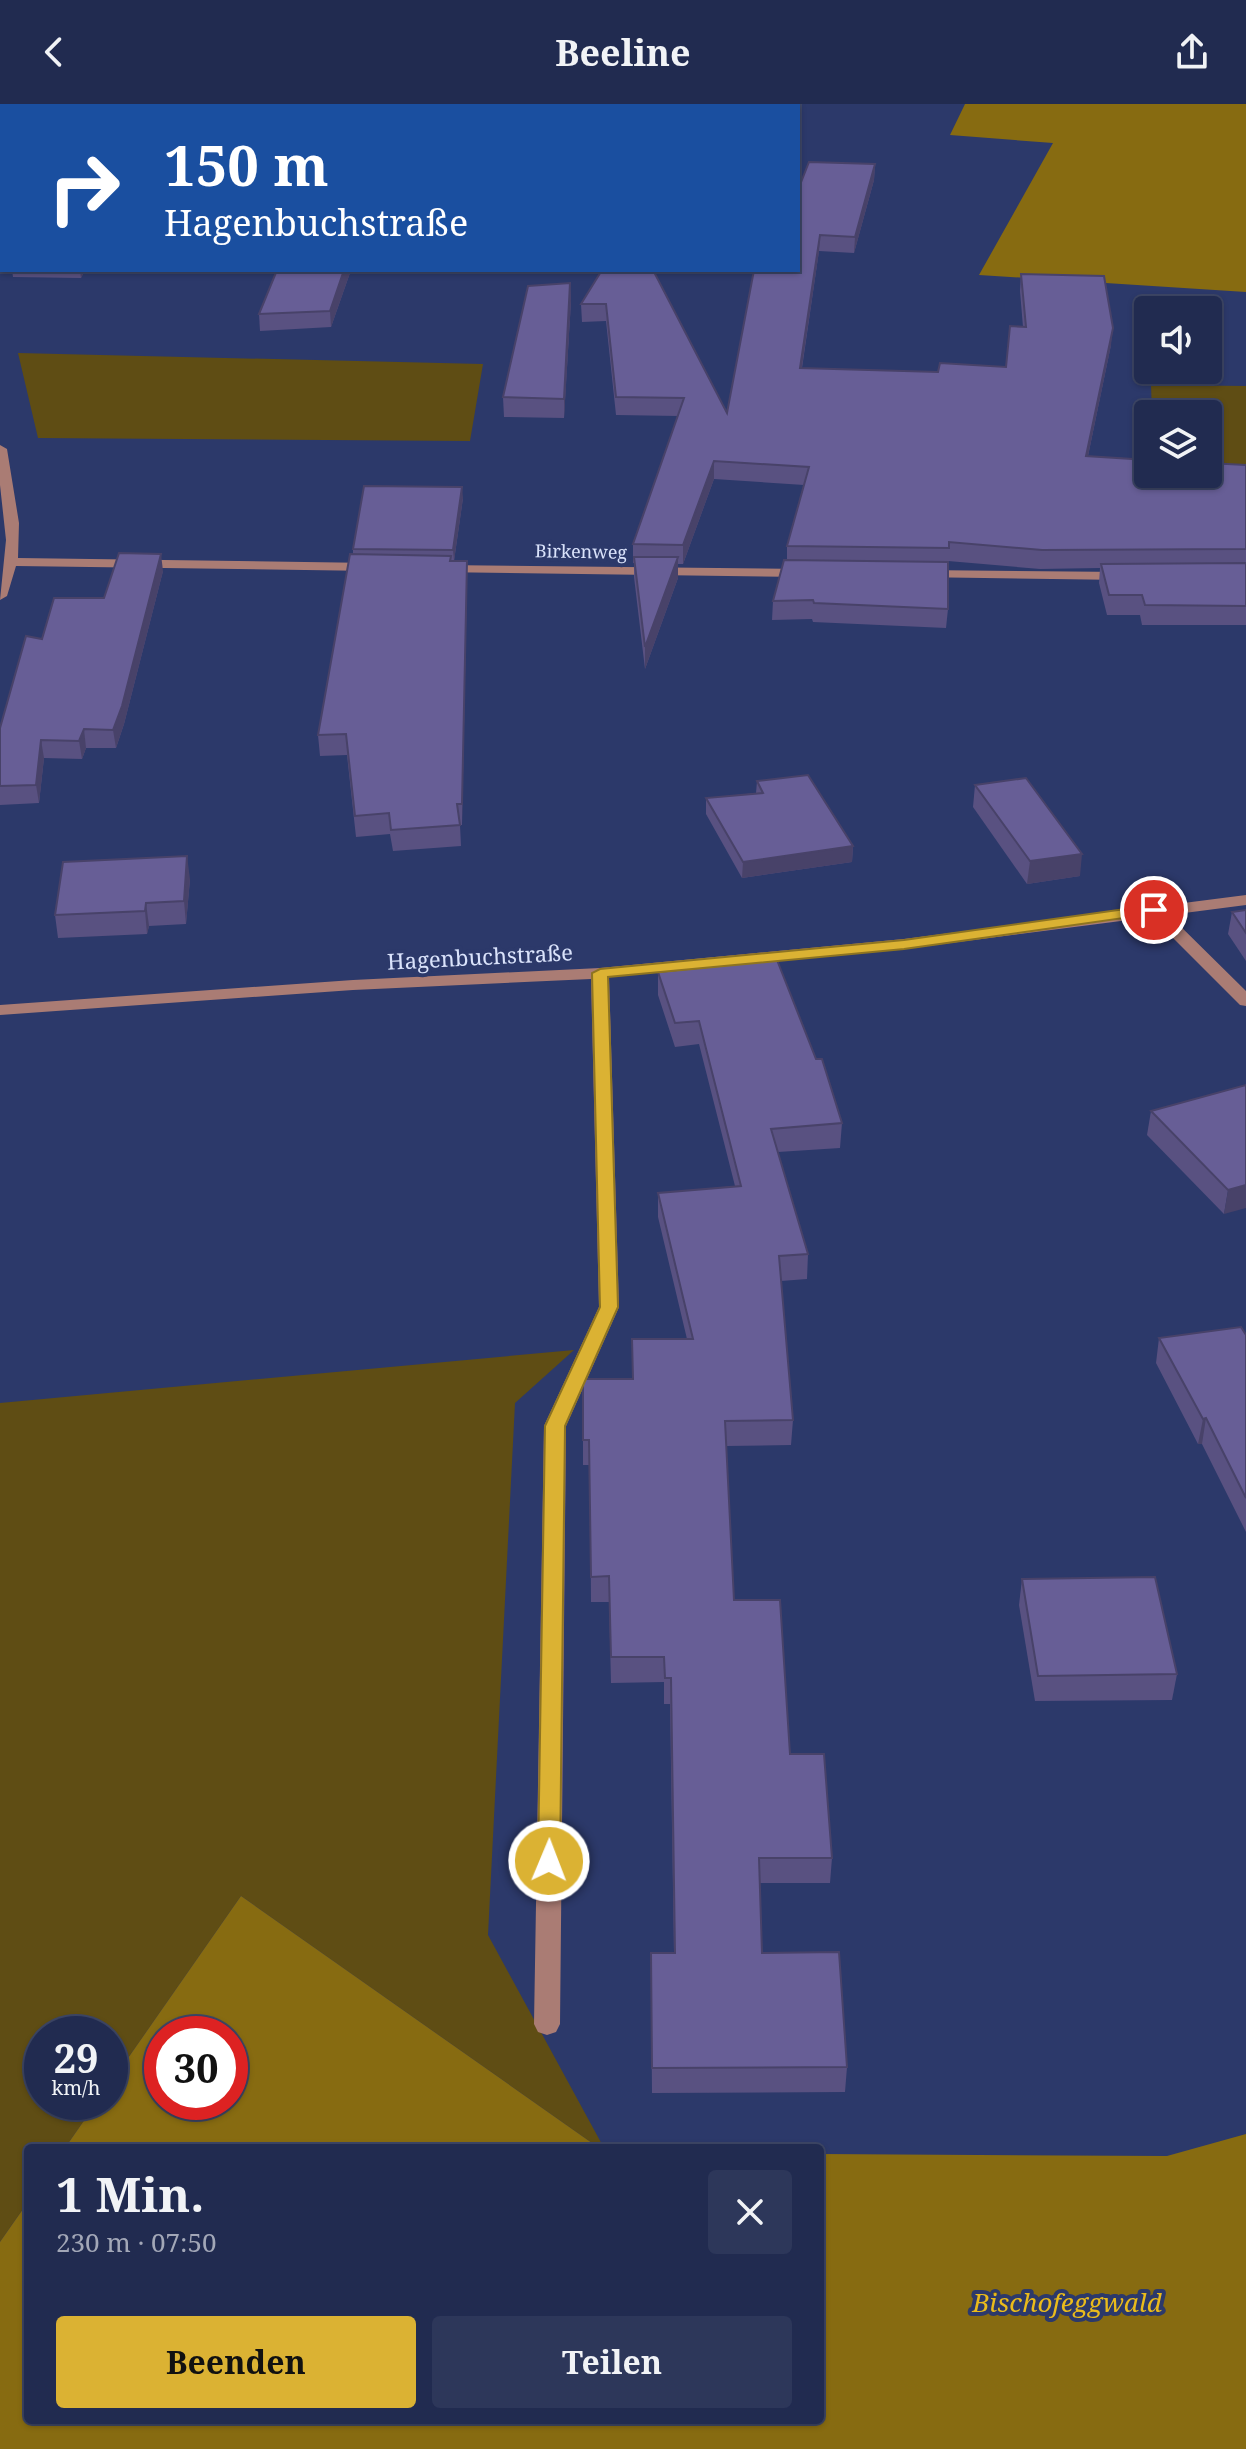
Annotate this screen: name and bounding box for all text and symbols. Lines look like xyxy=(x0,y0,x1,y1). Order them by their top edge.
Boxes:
text: Beeline xyxy=(555,28,691,77)
icon: back xyxy=(32,30,76,74)
icon: share xyxy=(1170,30,1214,74)
text: 150 m xyxy=(164,126,329,202)
icon: right xyxy=(32,136,136,240)
text: Hagenbuchstraße xyxy=(164,198,468,247)
map controls xyxy=(1134,296,1222,488)
button: sound xyxy=(1134,296,1222,384)
button: layers xyxy=(1134,400,1222,488)
street label: Birkenweg xyxy=(535,538,628,564)
pin xyxy=(1120,876,1188,944)
icon: arrive xyxy=(1132,888,1176,932)
street label: Hagenbuchstraße xyxy=(386,936,574,976)
position arrow xyxy=(507,1819,591,1903)
speed limit sign: 30 xyxy=(144,2016,248,2120)
text: 29 xyxy=(53,2030,99,2085)
text: km/h xyxy=(51,2074,101,2101)
text: 1 Min. xyxy=(56,2161,204,2226)
button: close xyxy=(708,2170,792,2254)
text: 230 m · 07:50 xyxy=(56,2224,217,2260)
park label: Bischofeggwald xyxy=(971,2284,1163,2320)
button: Beenden xyxy=(56,2316,416,2408)
button: Teilen xyxy=(432,2316,792,2408)

